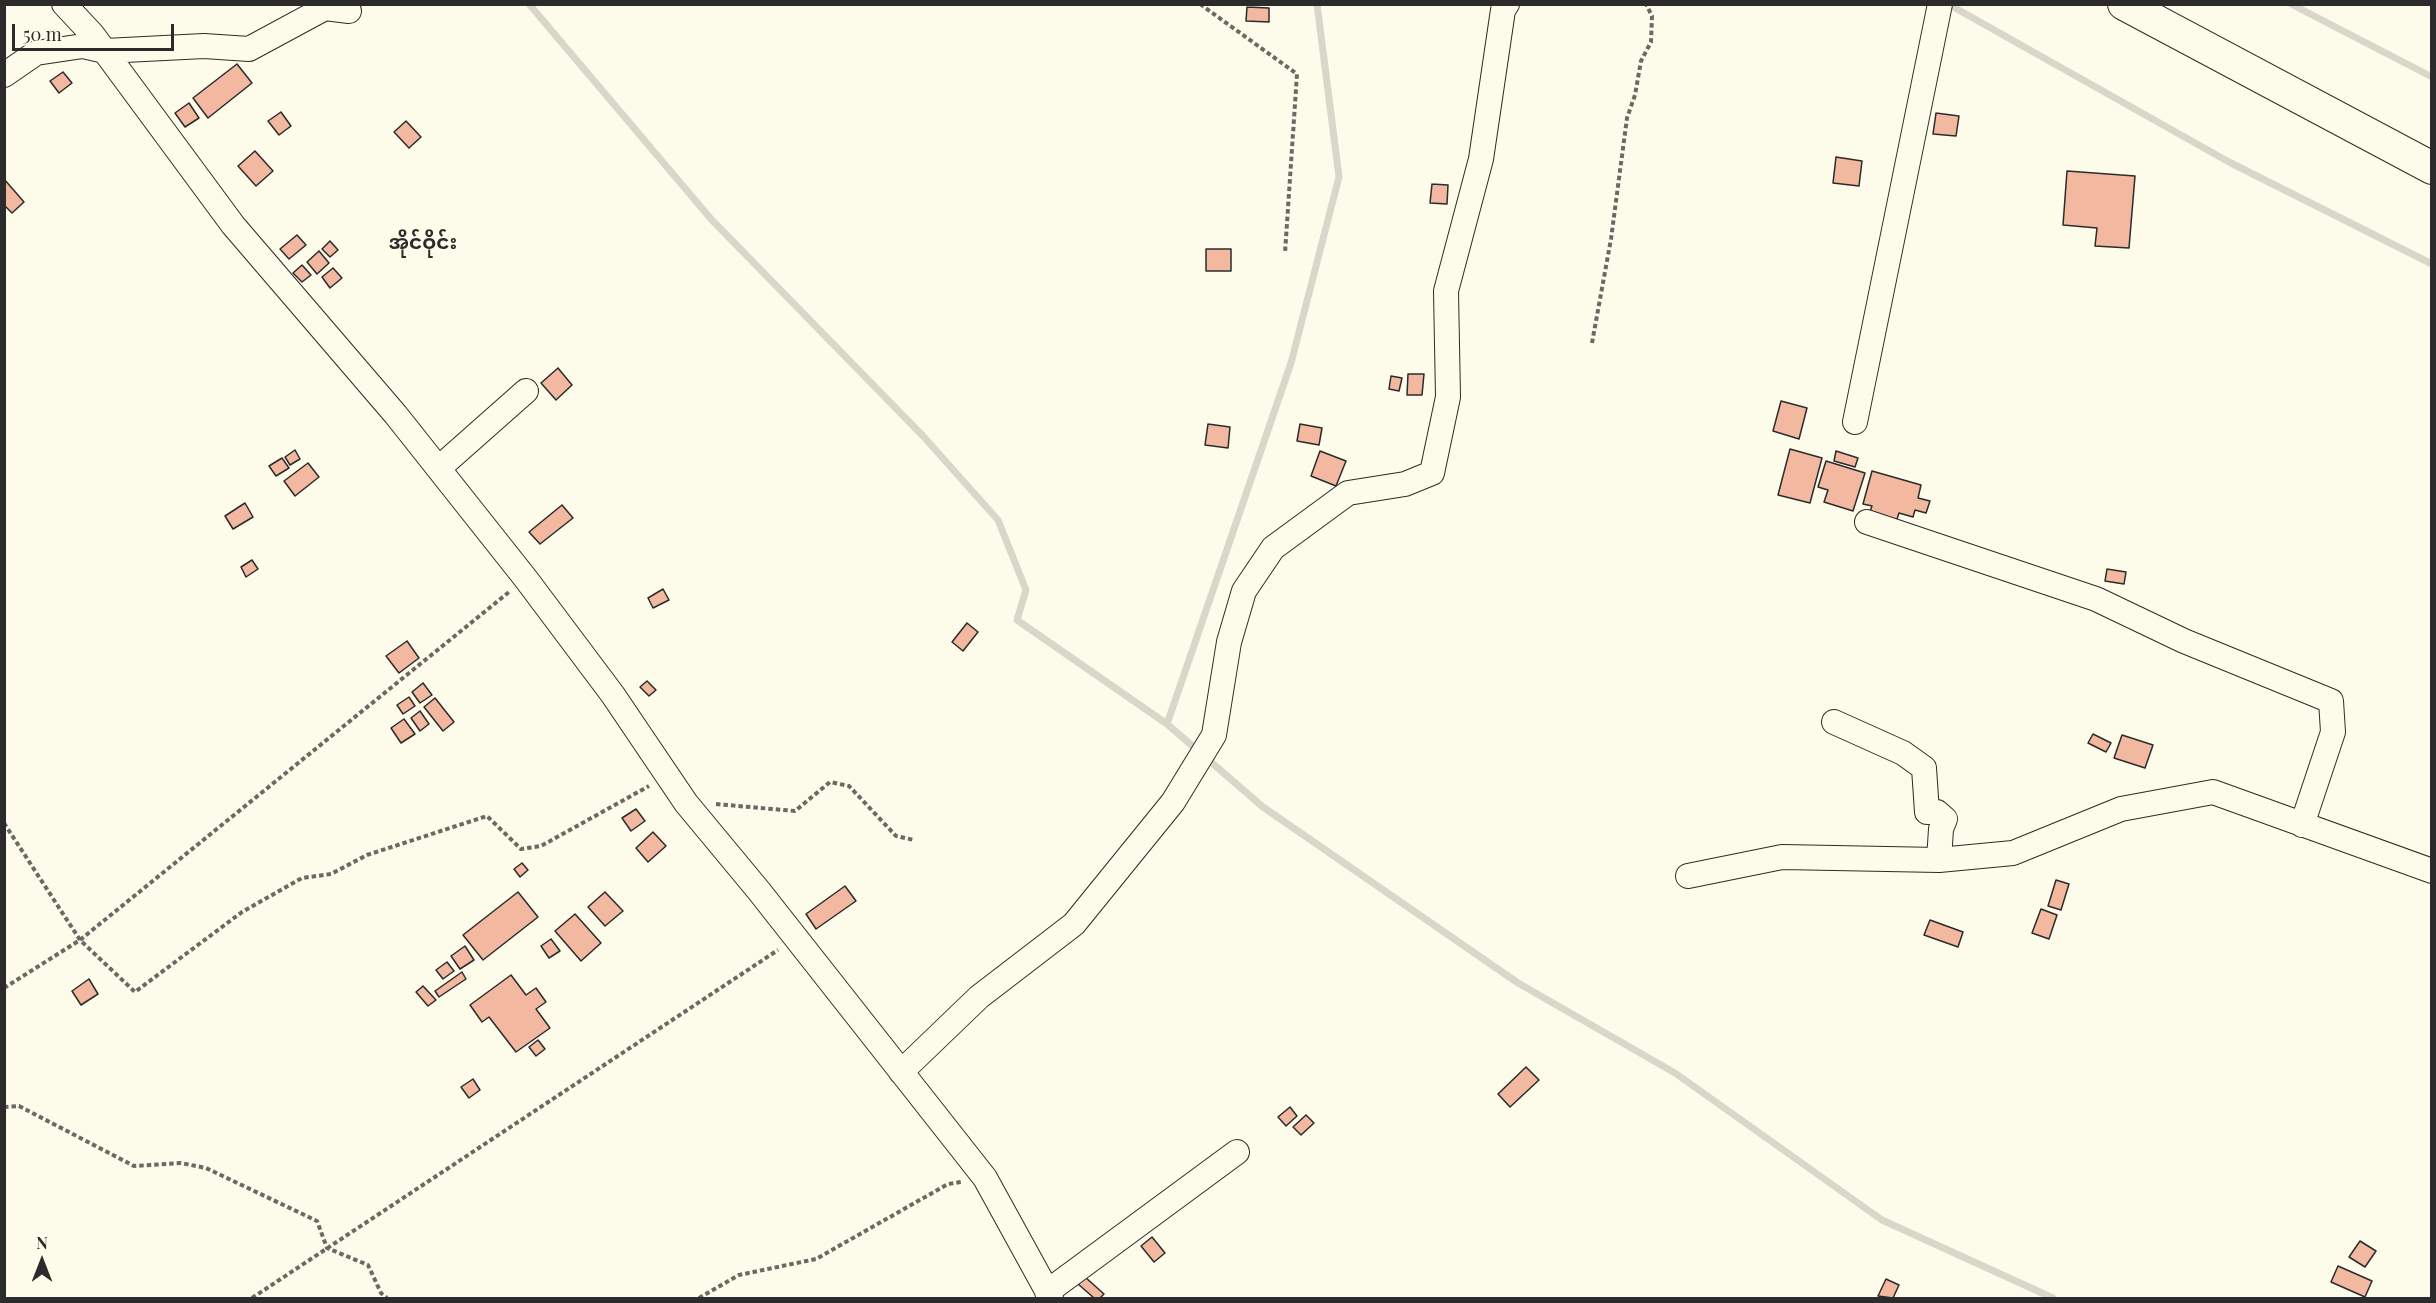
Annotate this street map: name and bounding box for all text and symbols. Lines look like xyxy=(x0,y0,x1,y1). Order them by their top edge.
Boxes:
scale bar xyxy=(15,12,177,50)
text: 50 m xyxy=(23,22,62,46)
district label: အိုင်ဝိုင်း xyxy=(389,231,457,255)
north arrow xyxy=(12,1231,72,1291)
text: N xyxy=(36,1232,48,1253)

